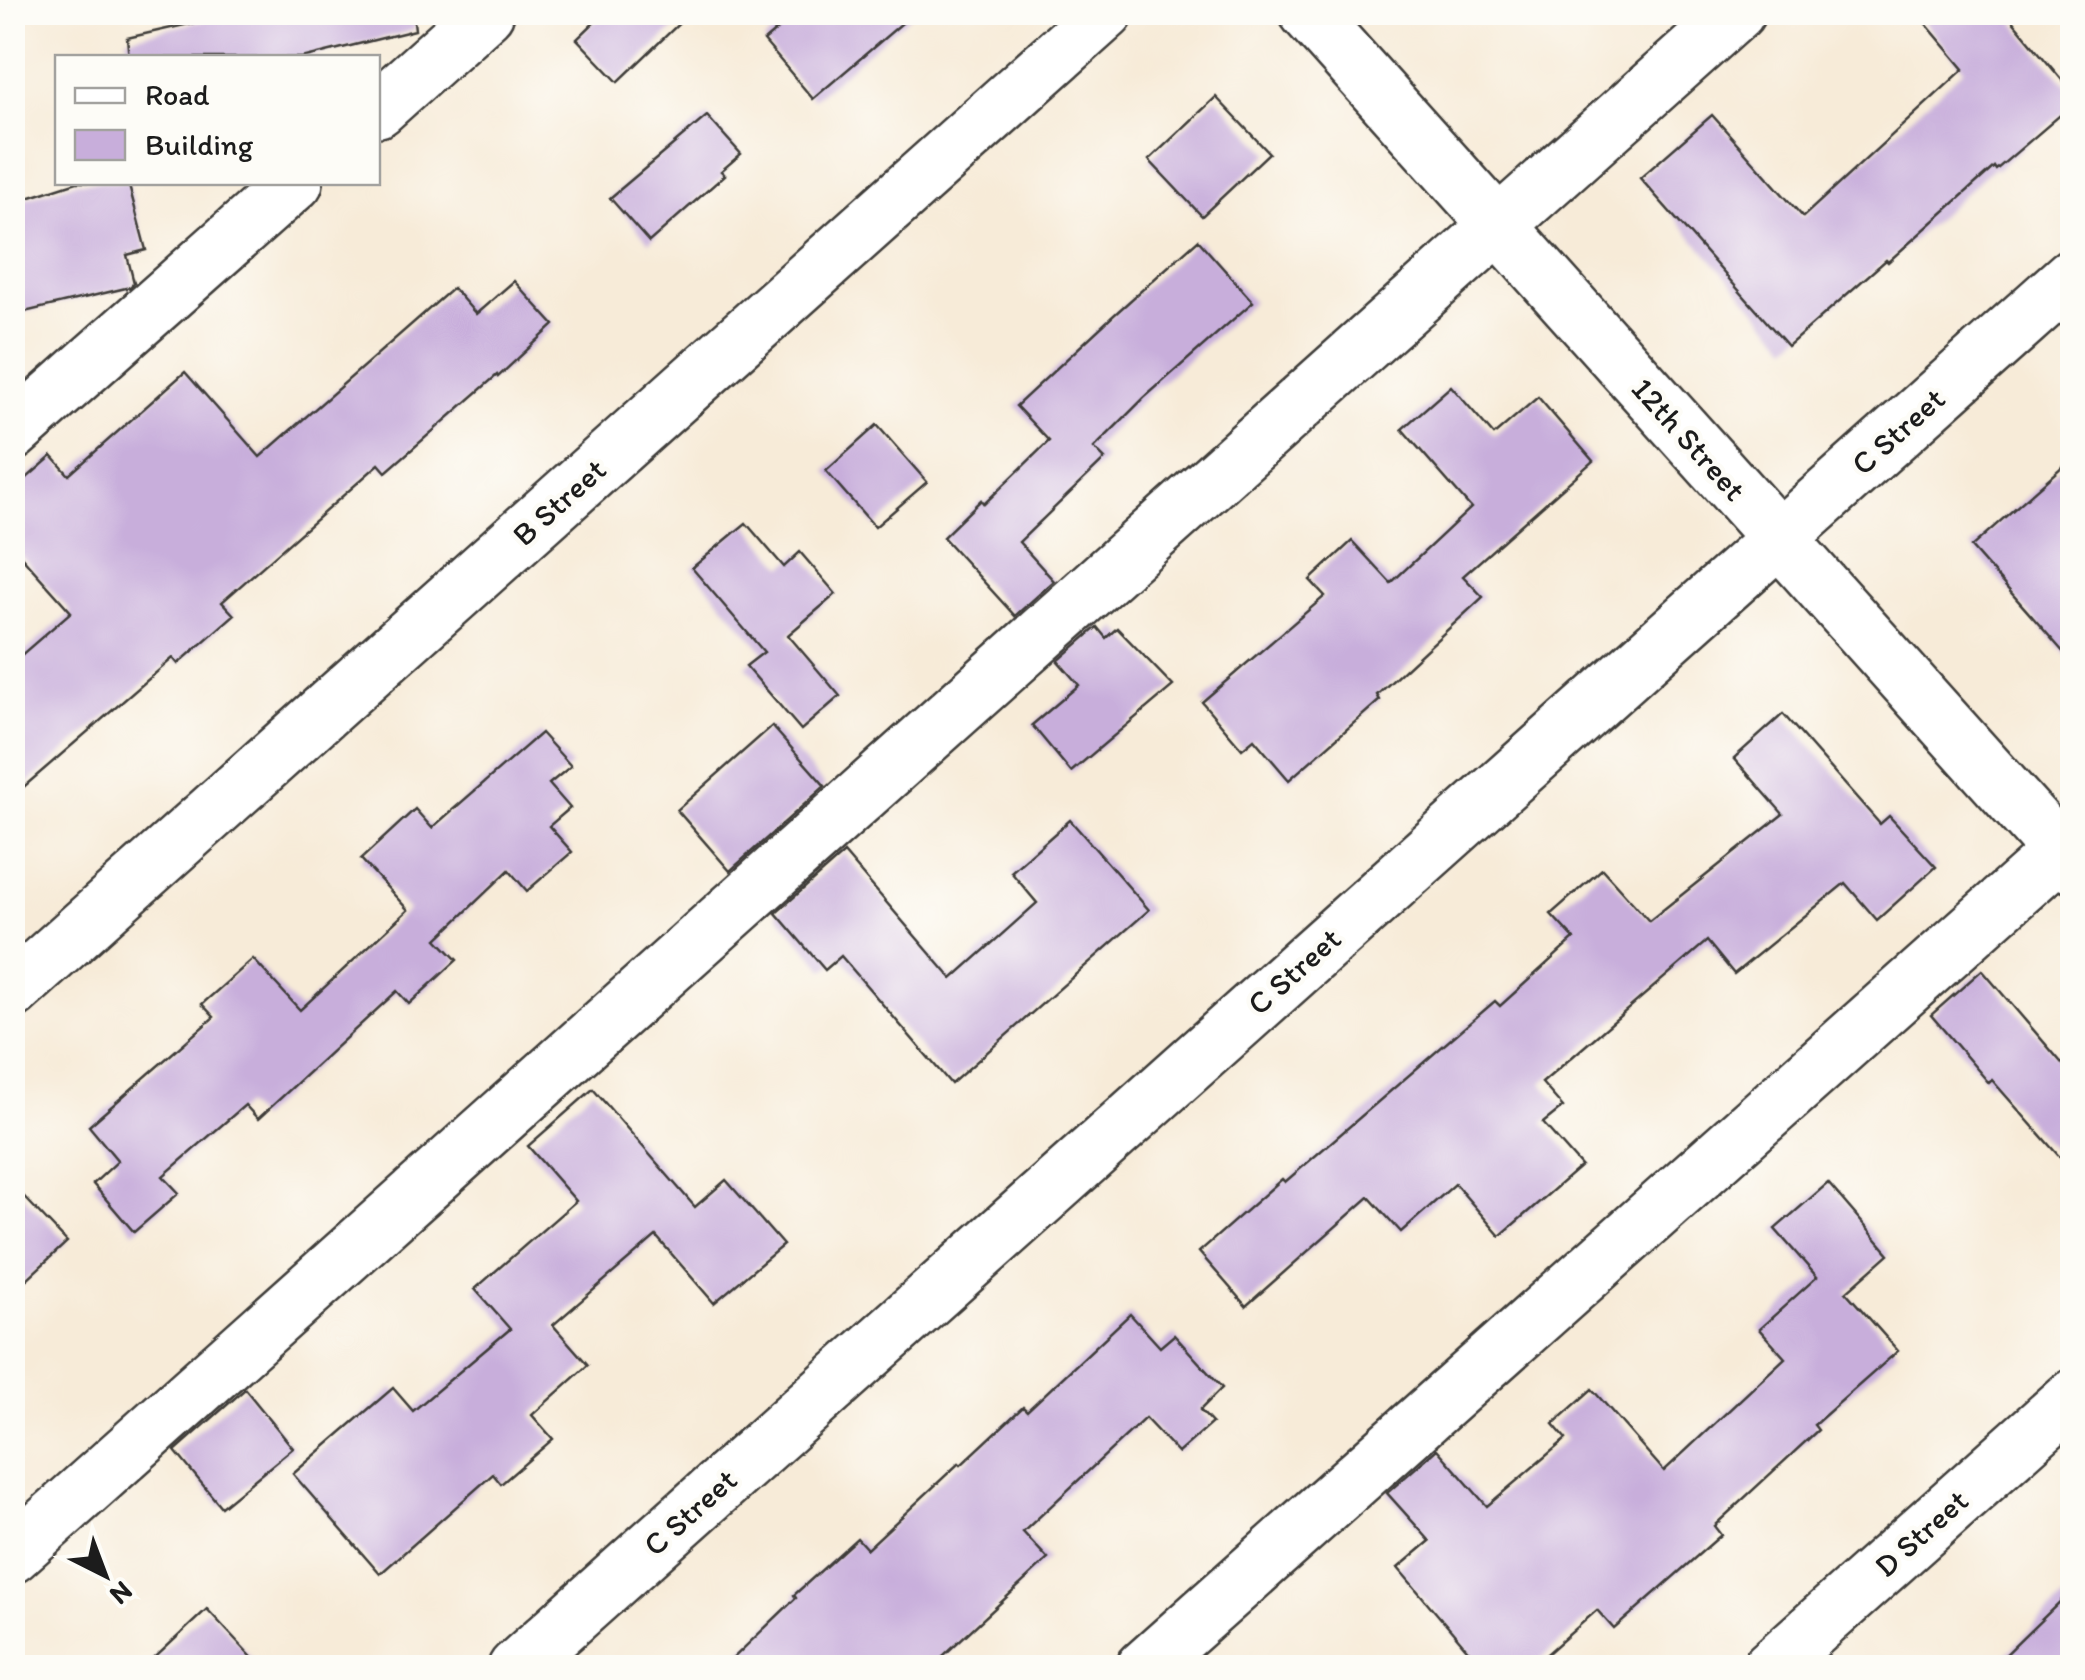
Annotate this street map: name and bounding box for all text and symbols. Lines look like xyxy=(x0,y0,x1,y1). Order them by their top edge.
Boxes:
legend xyxy=(55,55,380,185)
text: Road xyxy=(145,76,210,113)
text: Building xyxy=(145,126,254,163)
street label: 12th Street xyxy=(1624,370,1754,508)
street label: C Street xyxy=(1844,379,1952,483)
street label: B Street xyxy=(505,450,613,554)
street label: C Street xyxy=(1240,919,1348,1023)
street label: C Street xyxy=(636,1460,744,1564)
street label: D Street xyxy=(1866,1481,1976,1585)
north arrow xyxy=(55,1525,155,1625)
text: N xyxy=(103,1575,140,1613)

